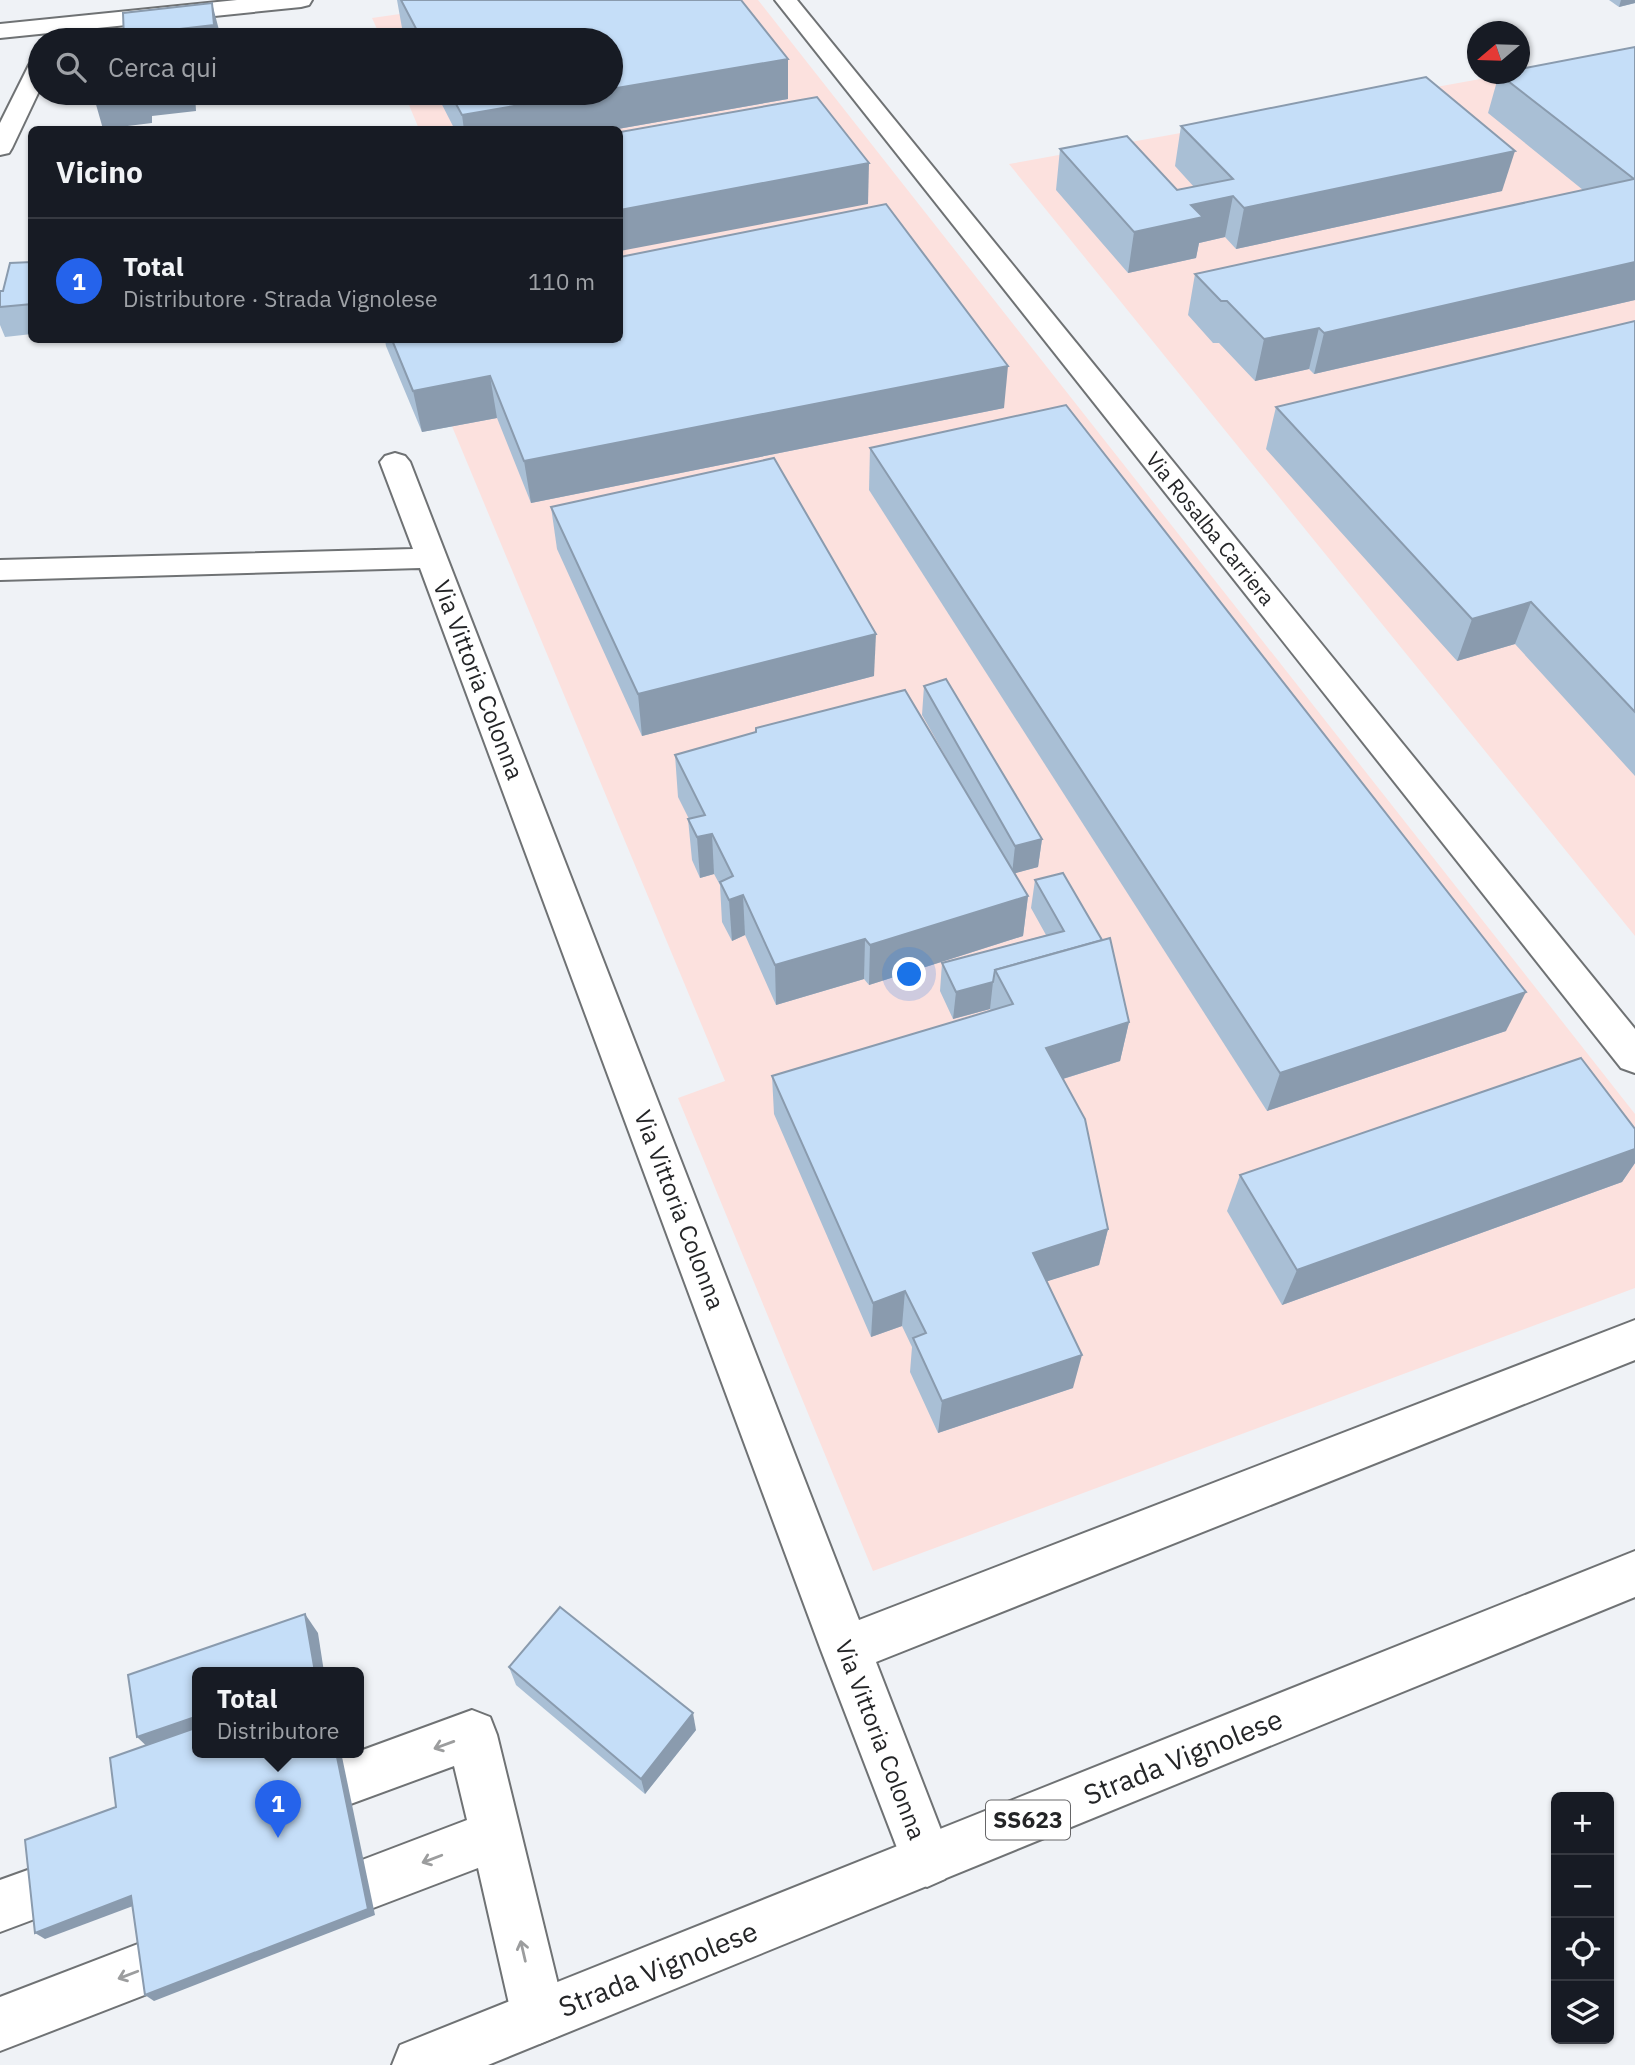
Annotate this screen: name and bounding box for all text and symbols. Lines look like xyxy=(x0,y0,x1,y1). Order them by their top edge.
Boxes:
north arrow xyxy=(1467,21,1530,84)
search box xyxy=(28,28,623,105)
icon: search xyxy=(52,48,90,86)
text: Cerca qui xyxy=(108,50,217,84)
text: Vicino xyxy=(56,152,143,191)
text: Total xyxy=(123,249,184,283)
text: 1 xyxy=(72,266,86,296)
text: 110 m xyxy=(528,266,595,296)
text: Distributore · Strada Vignolese xyxy=(123,283,438,313)
street label: Via Rosalba Carriera xyxy=(1140,446,1281,611)
street label: Via Vittoria Colonna xyxy=(426,575,532,784)
your location xyxy=(892,957,926,991)
street label: Via Vittoria Colonna xyxy=(627,1105,733,1314)
street label: Via Vittoria Colonna xyxy=(828,1635,934,1844)
popup xyxy=(192,1667,364,1758)
text: Total xyxy=(217,1681,277,1715)
street label: Strada Vignolese xyxy=(1078,1700,1288,1813)
text: Distributore xyxy=(217,1715,339,1745)
one-way arrow xyxy=(433,1740,455,1752)
pin: 1 xyxy=(255,1780,301,1838)
map controls xyxy=(1551,1792,1614,2044)
button: + xyxy=(1551,1792,1614,1855)
road number: SS623 xyxy=(986,1800,1070,1840)
one-way arrow xyxy=(421,1854,443,1867)
button: − xyxy=(1551,1855,1614,1918)
street label: Strada Vignolese xyxy=(553,1912,763,2025)
button: locate xyxy=(1551,1918,1614,1981)
one-way arrow xyxy=(516,1940,529,1963)
one-way arrow xyxy=(117,1970,139,1982)
button: layers xyxy=(1551,1981,1614,2044)

